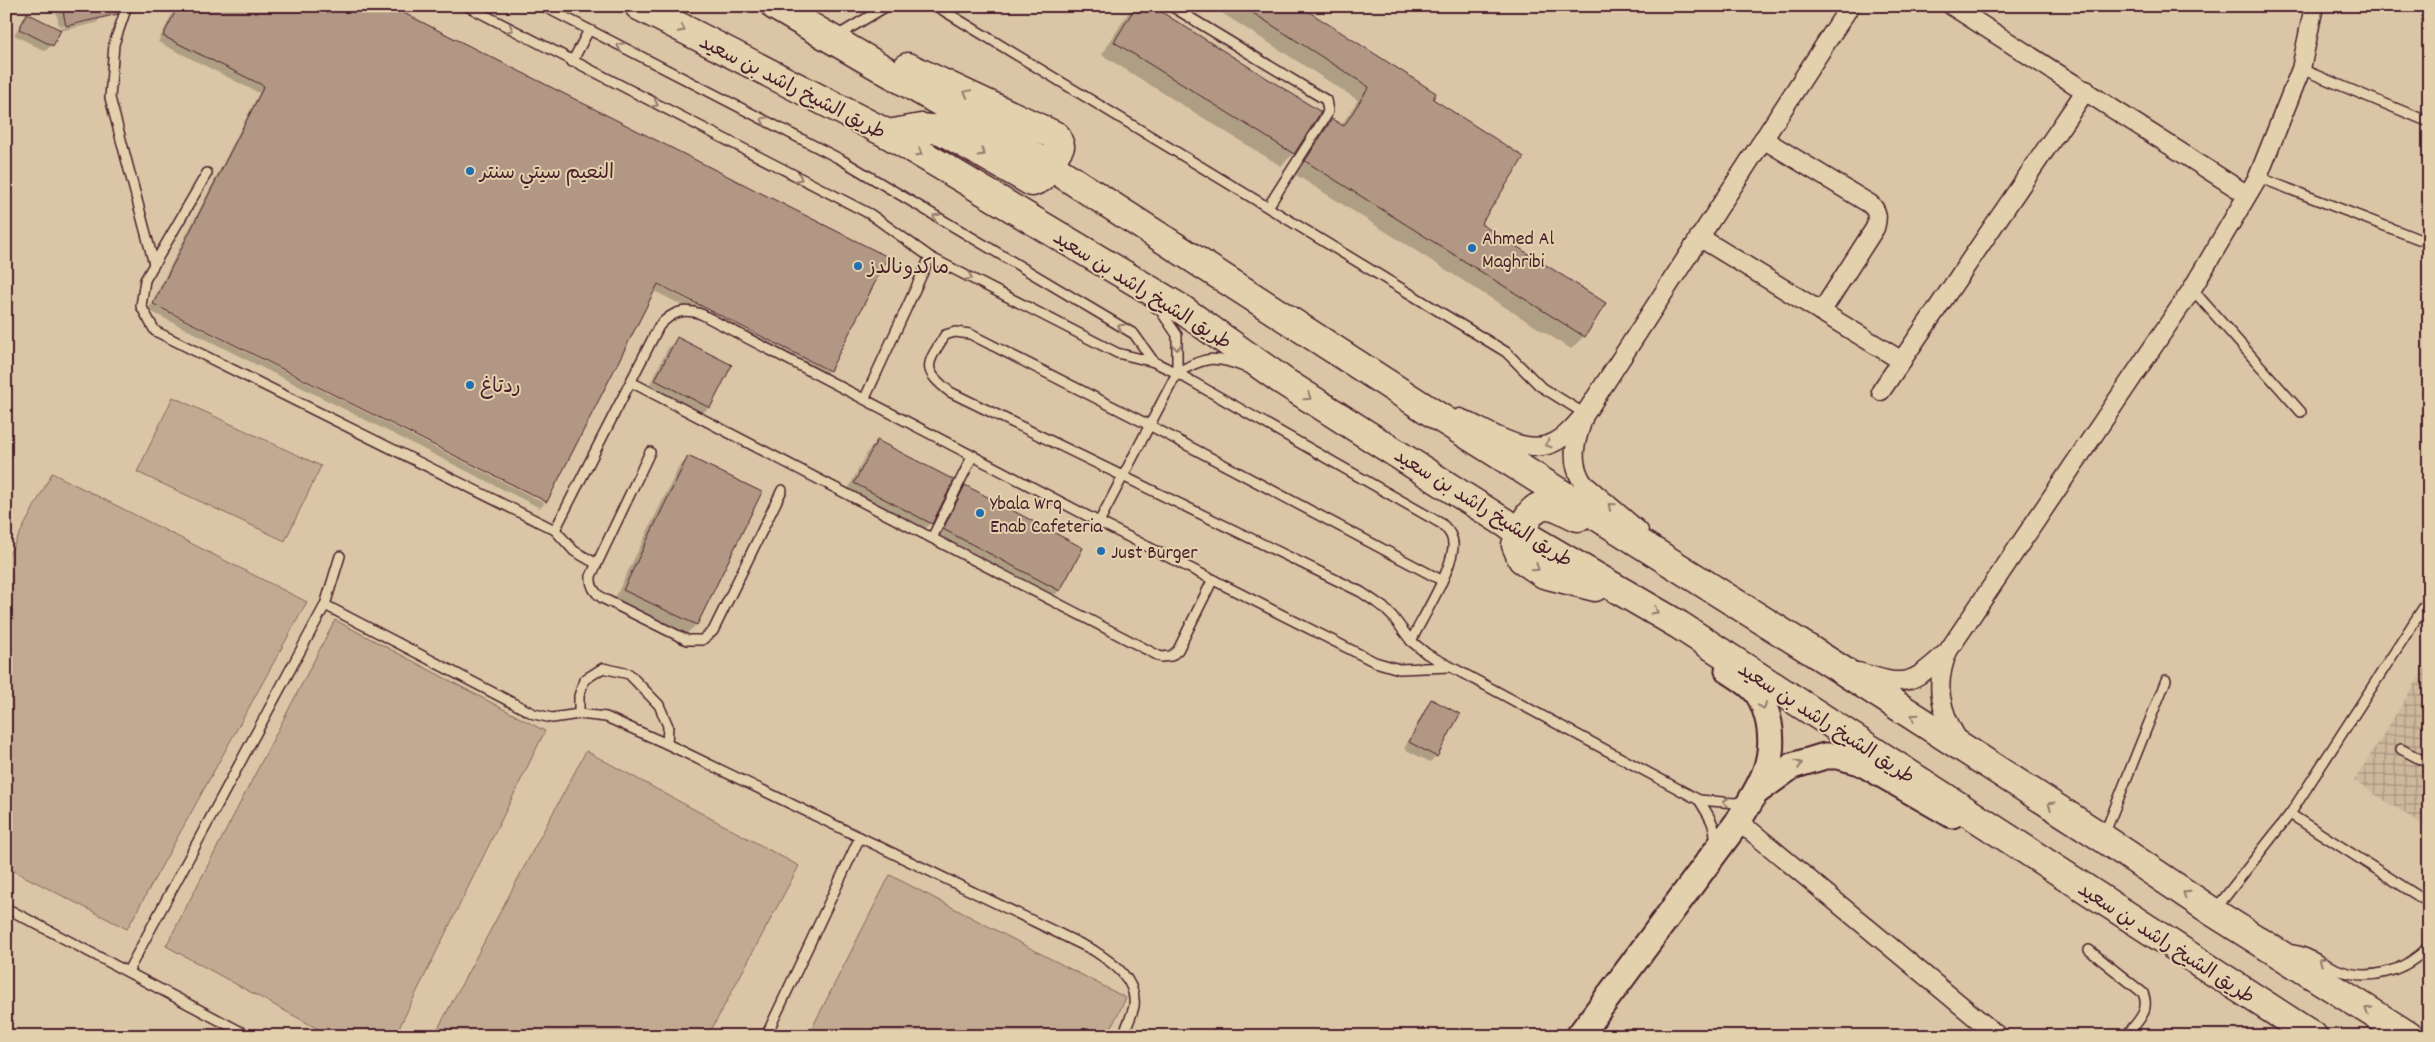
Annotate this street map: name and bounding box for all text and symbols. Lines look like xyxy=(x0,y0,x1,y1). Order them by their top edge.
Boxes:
one-way arrow xyxy=(505,23,514,33)
one-way arrow xyxy=(677,23,686,33)
street label: طريق الشيخ راشد بن سعيد xyxy=(694,29,890,148)
one-way arrow xyxy=(616,42,625,52)
one-way arrow xyxy=(963,89,972,100)
one-way arrow xyxy=(649,98,658,108)
one-way arrow xyxy=(760,116,769,126)
one-way arrow xyxy=(914,146,923,156)
one-way arrow xyxy=(977,147,986,157)
place label: النعيم سيتي سنتر xyxy=(478,160,614,189)
marker: النعيم سيتي سنتر xyxy=(464,165,476,177)
one-way arrow xyxy=(794,172,803,182)
one-way arrow xyxy=(933,213,942,223)
street label: طريق الشيخ راشد بن سعيد xyxy=(1047,225,1236,358)
place label: Ahmed Al Maghribi xyxy=(1482,226,1554,277)
marker: Ahmed Al Maghribi xyxy=(1466,242,1478,254)
place label: ماكدونالدز xyxy=(866,255,949,283)
marker: ماكدونالدز xyxy=(852,260,864,272)
one-way arrow xyxy=(964,271,973,281)
one-way arrow xyxy=(1118,323,1127,333)
one-way arrow xyxy=(1172,344,1183,352)
place label: ردتاغ xyxy=(480,374,521,402)
marker: ردتاغ xyxy=(464,379,476,391)
one-way arrow xyxy=(1303,391,1312,401)
one-way arrow xyxy=(1544,438,1553,448)
street label: طريق الشيخ راشد بن سعيد xyxy=(1388,443,1577,576)
place label: Ybala Wrq Enab Cafeteria xyxy=(990,491,1103,542)
one-way arrow xyxy=(1608,504,1617,512)
marker: Ybala Wrq Enab Cafeteria xyxy=(974,507,986,519)
place label: Just Burger xyxy=(1111,540,1198,568)
marker: Just Burger xyxy=(1095,545,1107,557)
one-way arrow xyxy=(1531,562,1540,572)
one-way arrow xyxy=(1650,604,1659,614)
street label: طريق الشيخ راشد بن سعيد xyxy=(1731,657,1919,792)
one-way arrow xyxy=(1758,701,1768,709)
one-way arrow xyxy=(1910,714,1920,723)
one-way arrow xyxy=(1795,760,1803,770)
one-way arrow xyxy=(1721,797,1729,808)
one-way arrow xyxy=(2047,801,2056,811)
street label: طريق الشيخ راشد بن سعيد xyxy=(2071,877,2259,1012)
one-way arrow xyxy=(2183,891,2192,900)
one-way arrow xyxy=(2318,957,2327,967)
one-way arrow xyxy=(2364,1006,2373,1016)

